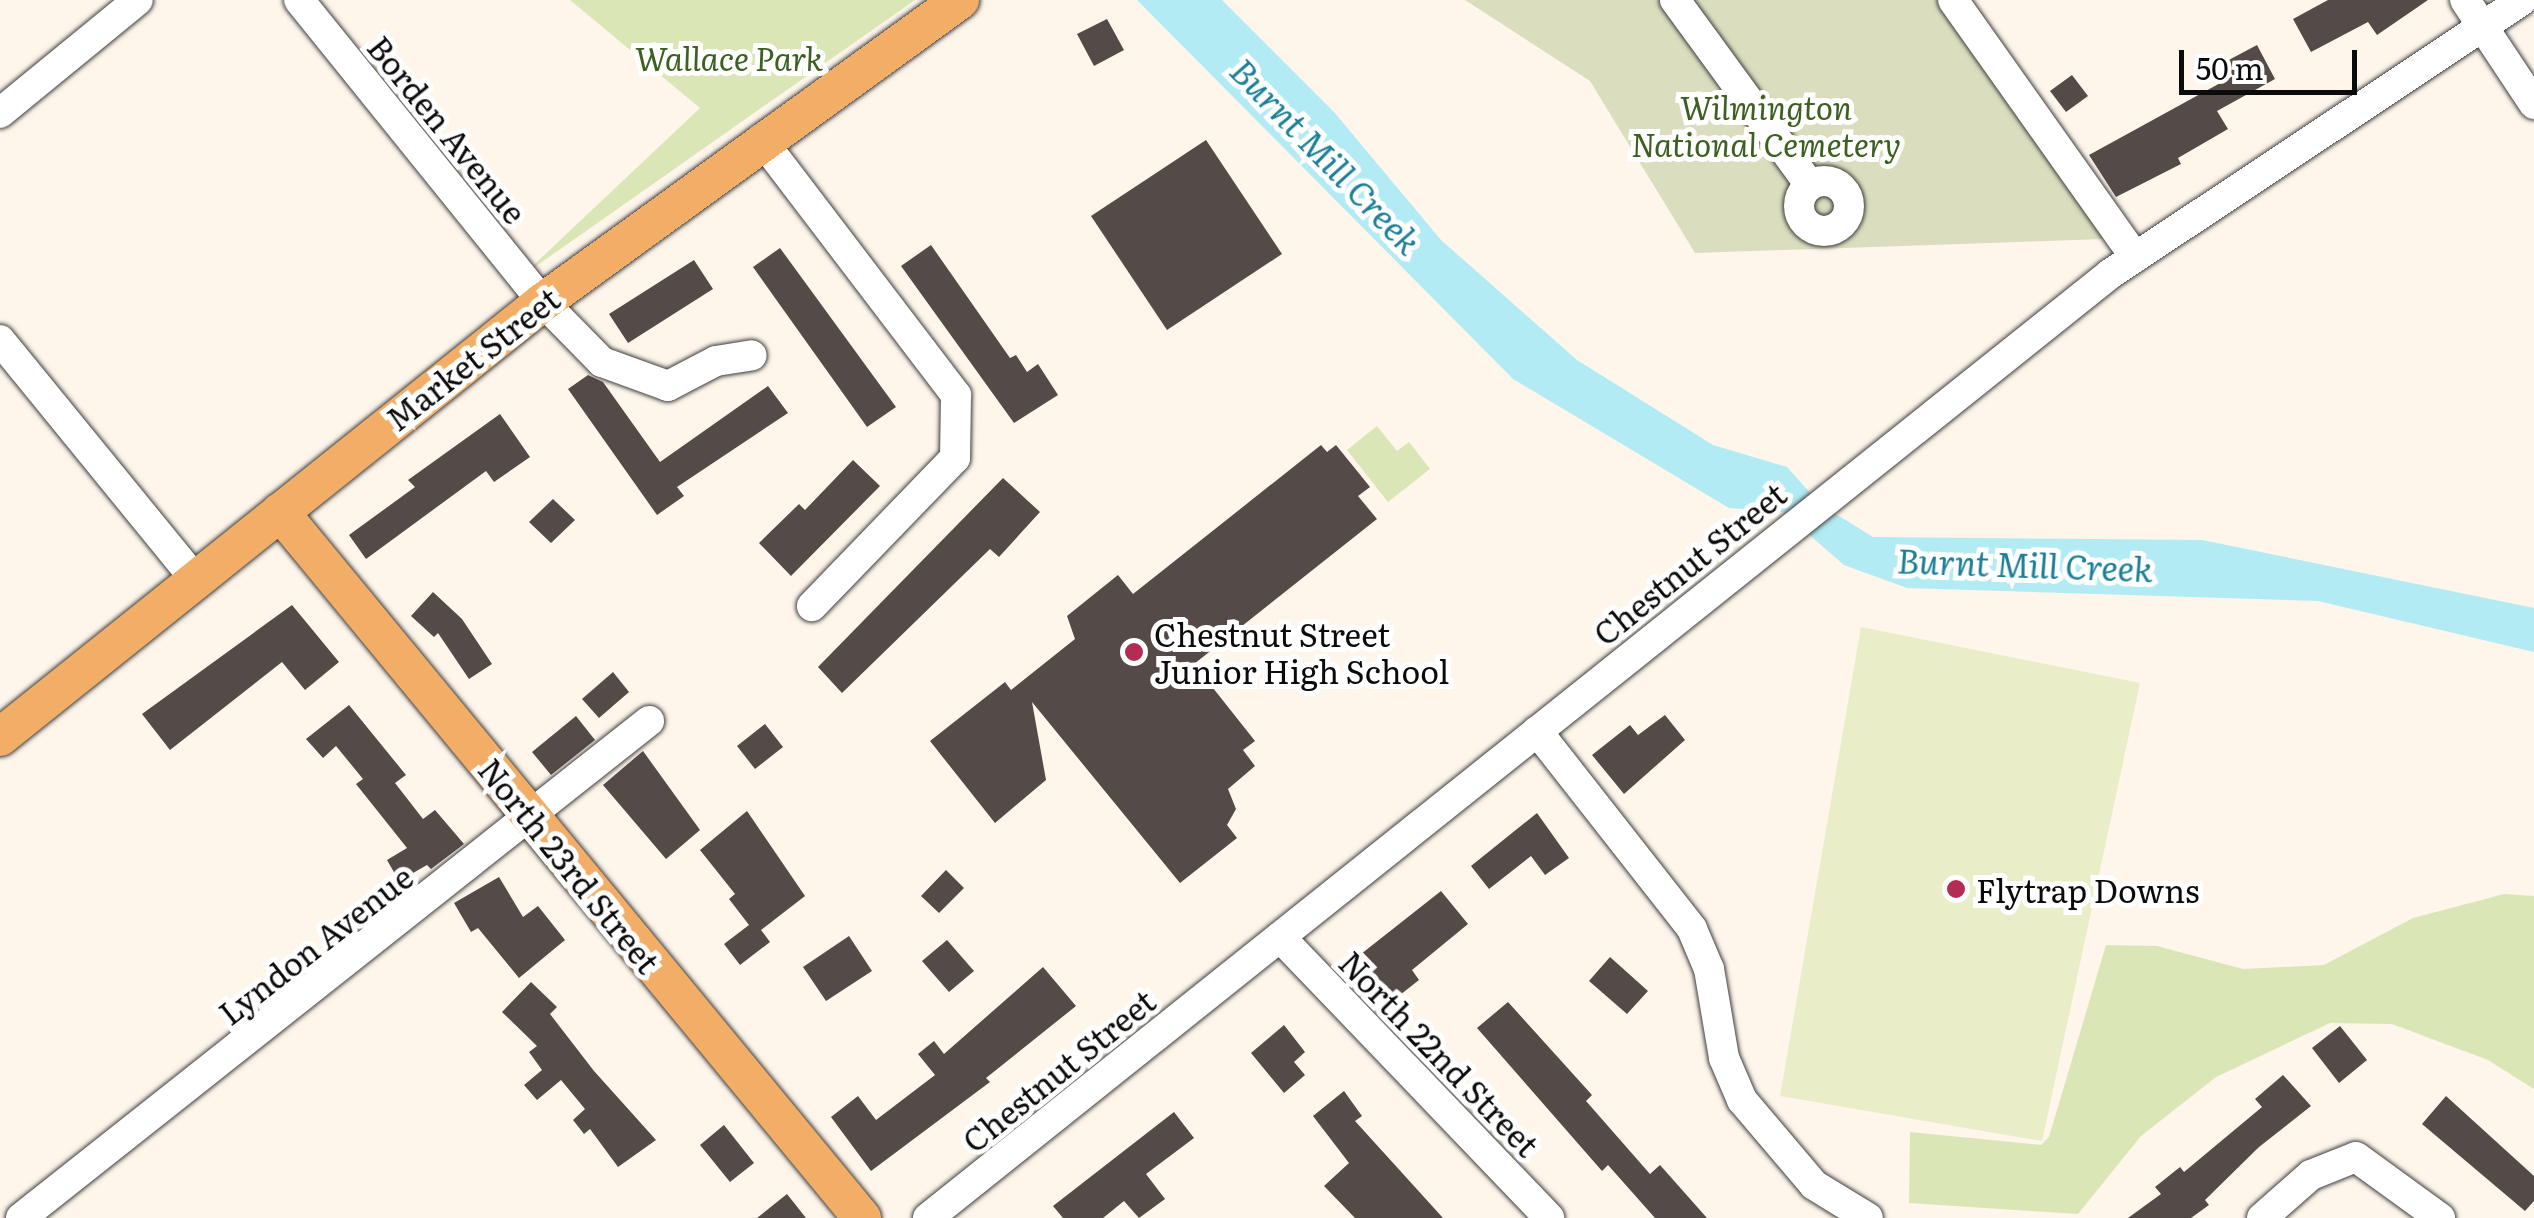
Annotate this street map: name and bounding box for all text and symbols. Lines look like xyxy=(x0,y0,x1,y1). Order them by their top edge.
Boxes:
street label: Borden Avenue xyxy=(361,28,535,230)
scale bar xyxy=(2184,30,2362,92)
park label: Wallace Park xyxy=(635,38,823,76)
text: 50 m xyxy=(2196,45,2264,89)
water label: Burnt Mill Creek xyxy=(1223,48,1431,262)
park label: Wilmington National Cemetery xyxy=(1631,88,1901,163)
street label: Market Street xyxy=(378,279,566,437)
street label: Chestnut Street xyxy=(1585,474,1793,652)
water label: Burnt Mill Creek xyxy=(1896,538,2154,588)
place label: Chestnut Street Junior High School xyxy=(1154,615,1449,690)
marker: Chestnut Street Junior High School xyxy=(1123,641,1145,663)
street label: North 23rd Street xyxy=(472,750,668,980)
street label: Lyndon Avenue xyxy=(210,856,420,1032)
place label: Flytrap Downs xyxy=(1976,870,2199,908)
marker: Flytrap Downs xyxy=(1945,878,1967,900)
street label: North 22nd Street xyxy=(1332,942,1548,1164)
street label: Chestnut Street xyxy=(954,981,1162,1159)

